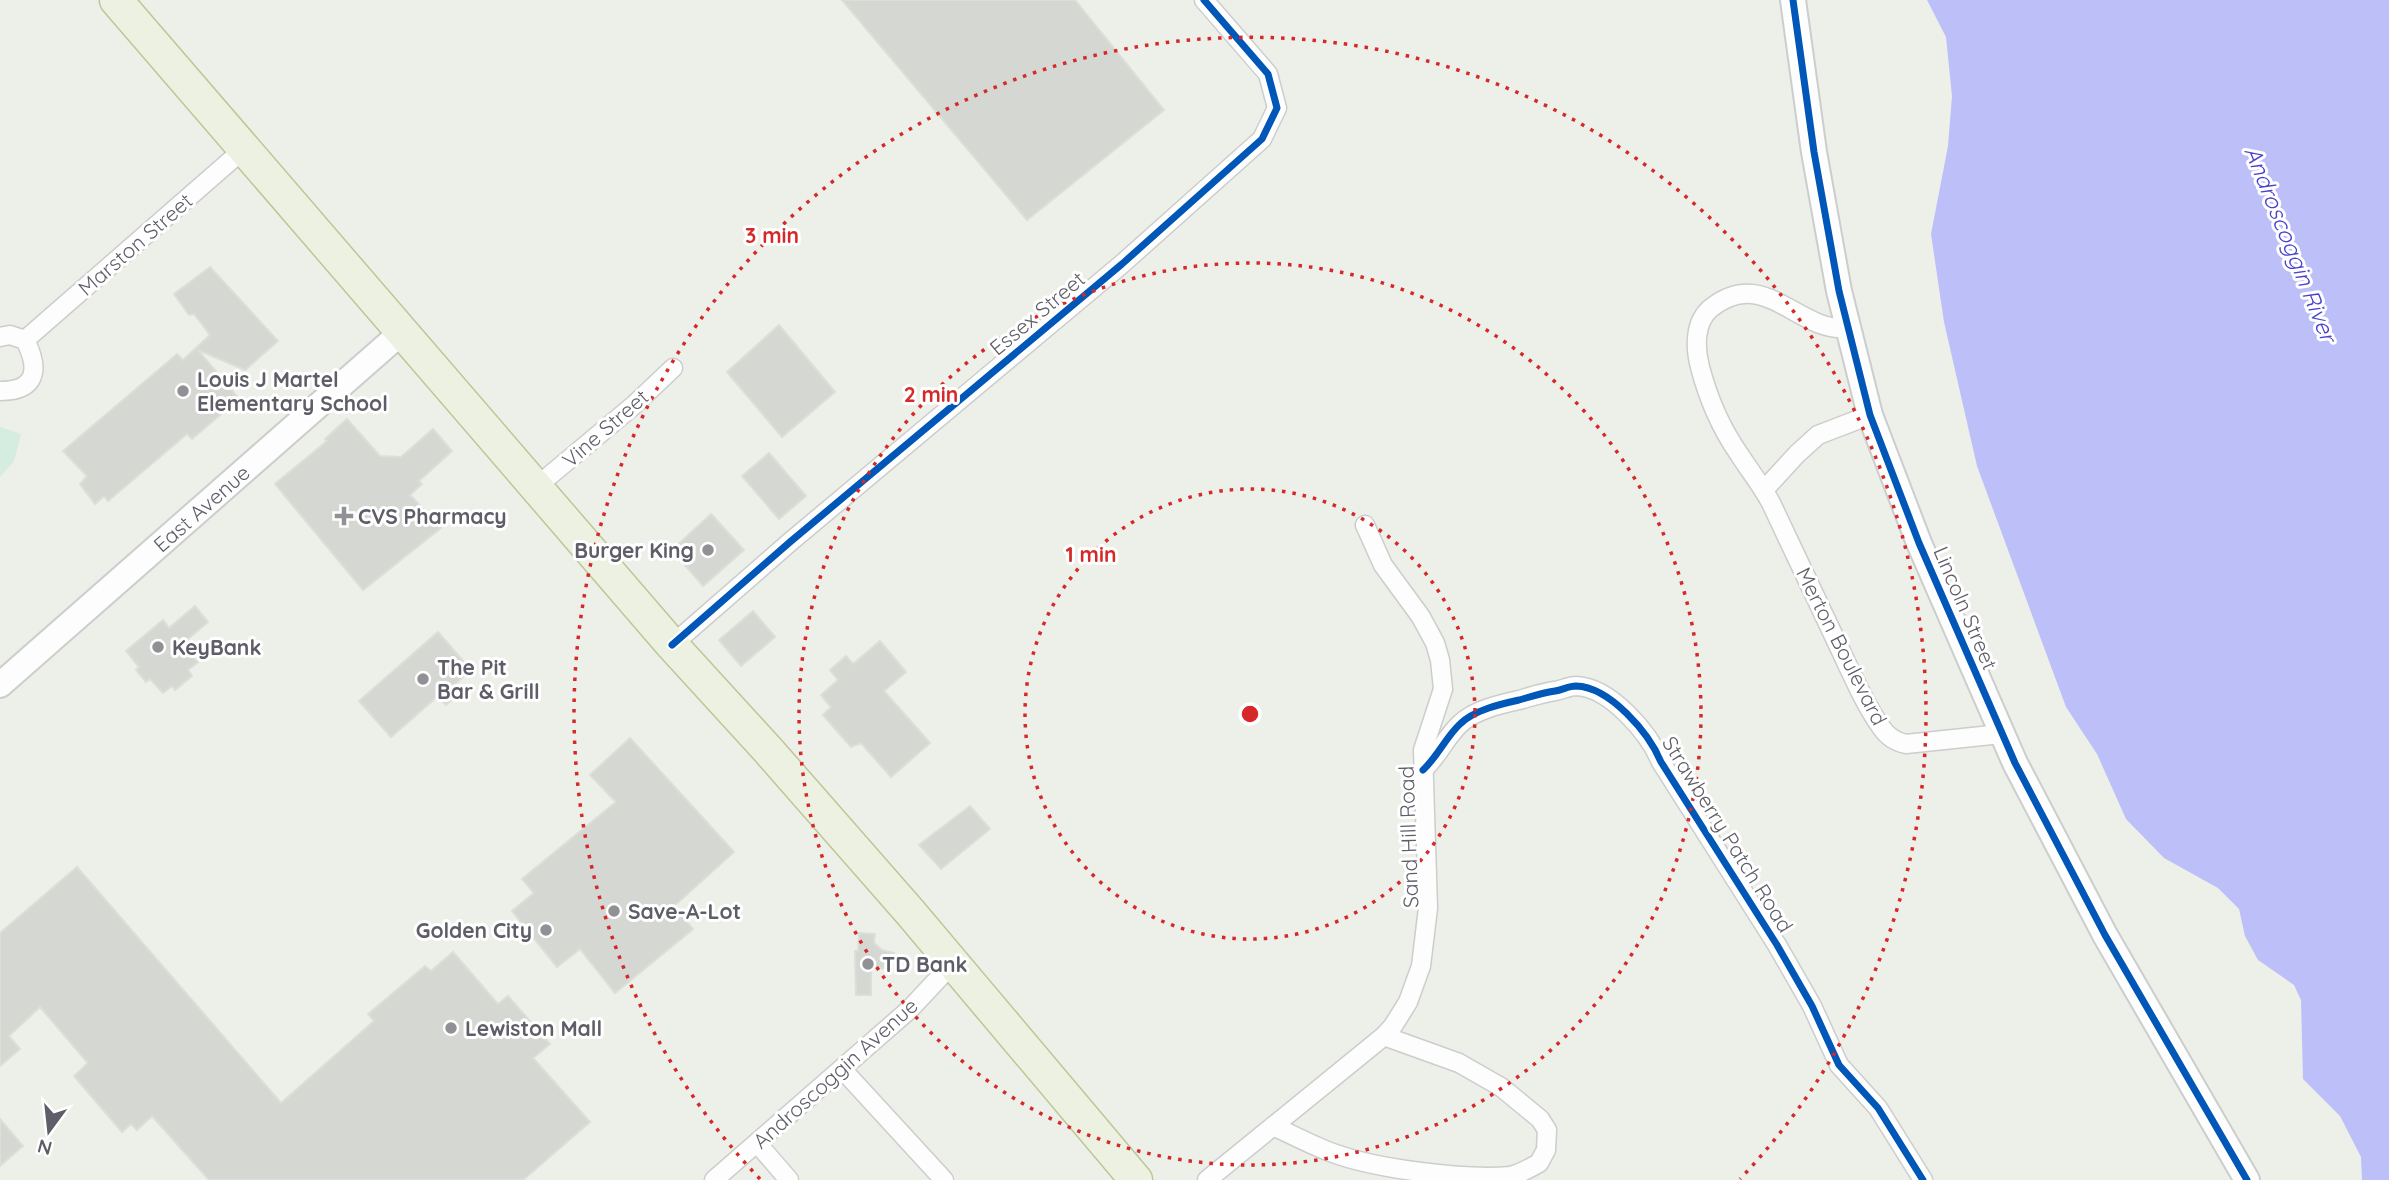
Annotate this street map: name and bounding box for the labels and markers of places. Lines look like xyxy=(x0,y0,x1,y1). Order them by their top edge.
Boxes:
place label: Louis J Martel Elementary School xyxy=(197,366,388,416)
marker: Louis J Martel Elementary School xyxy=(175,383,191,399)
place label: CVS Pharmacy xyxy=(358,503,507,529)
marker: CVS Pharmacy xyxy=(336,508,352,524)
place label: Burger King xyxy=(574,537,694,563)
marker: Burger King xyxy=(700,542,716,558)
place label: KeyBank xyxy=(172,634,261,660)
marker: KeyBank xyxy=(150,639,166,655)
place label: The Pit Bar & Grill xyxy=(437,654,540,704)
marker: The Pit Bar & Grill xyxy=(415,671,431,687)
centre of rings xyxy=(1238,702,1262,726)
place label: Save-A-Lot xyxy=(628,898,741,924)
marker: Save-A-Lot xyxy=(606,903,622,919)
place label: Golden City xyxy=(416,917,532,943)
marker: Golden City xyxy=(538,922,554,938)
place label: TD Bank xyxy=(882,951,967,977)
marker: TD Bank xyxy=(860,956,876,972)
place label: Lewiston Mall xyxy=(465,1015,602,1041)
marker: Lewiston Mall xyxy=(443,1020,459,1036)

